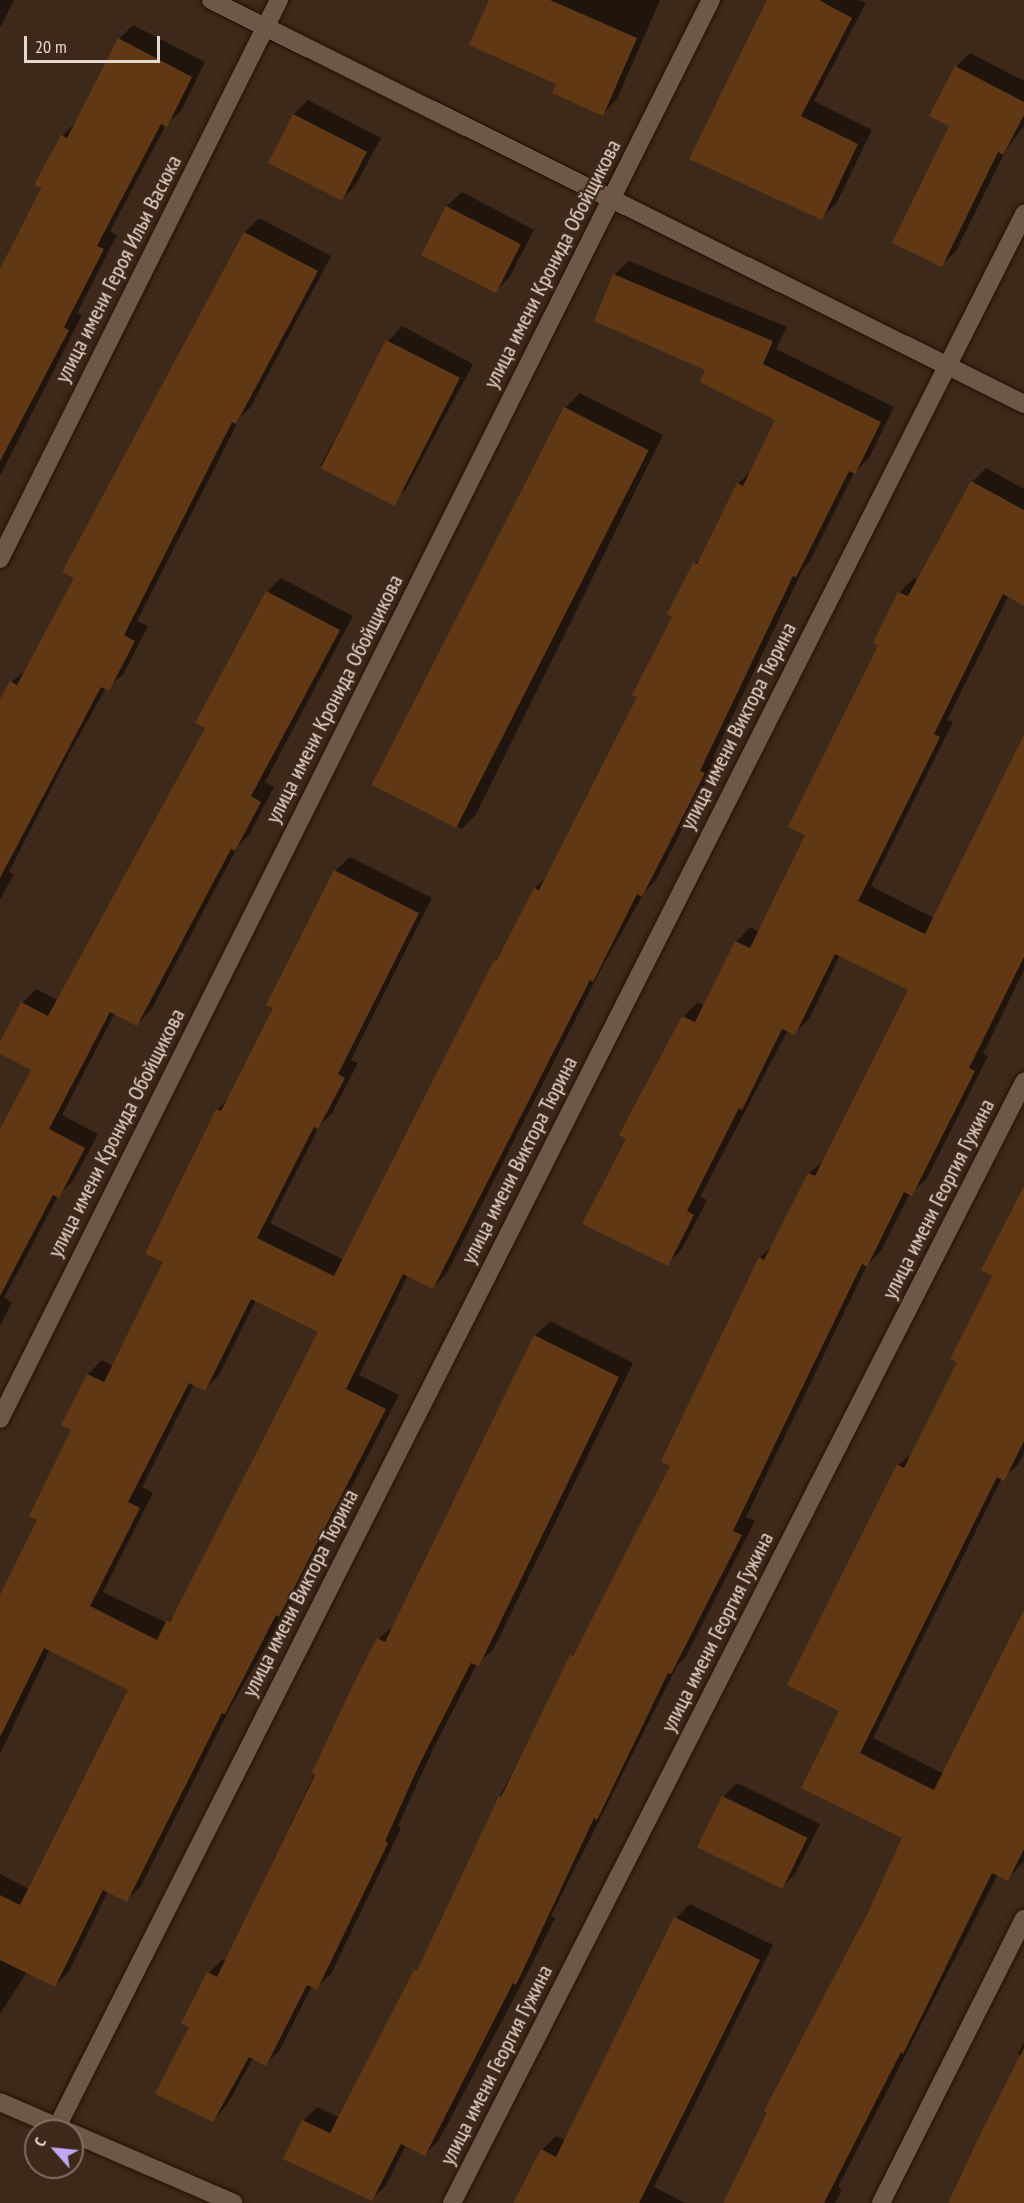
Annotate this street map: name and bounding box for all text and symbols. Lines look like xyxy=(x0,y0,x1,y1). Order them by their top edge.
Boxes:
scale bar xyxy=(27,24,164,62)
text: 20 m xyxy=(35,35,67,58)
street label: улица имени Кронида Обойщикова xyxy=(478,135,626,393)
street label: улица имени Героя Ильи Васюка xyxy=(49,151,187,387)
street label: улица имени Кронида Обойщикова xyxy=(260,570,408,828)
street label: улица имени Виктора Тюрина xyxy=(674,618,802,834)
street label: улица имени Кронида Обойщикова xyxy=(42,1004,190,1262)
street label: улица имени Виктора Тюрина xyxy=(455,1052,583,1268)
street label: улица имени Георгия Гужина xyxy=(876,1095,1000,1303)
street label: улица имени Виктора Тюрина xyxy=(236,1485,364,1701)
street label: улица имени Георгия Гужина xyxy=(655,1528,779,1736)
street label: улица имени Георгия Гужина xyxy=(434,1961,558,2169)
north arrow xyxy=(24,2119,84,2179)
text: С xyxy=(29,2134,50,2150)

